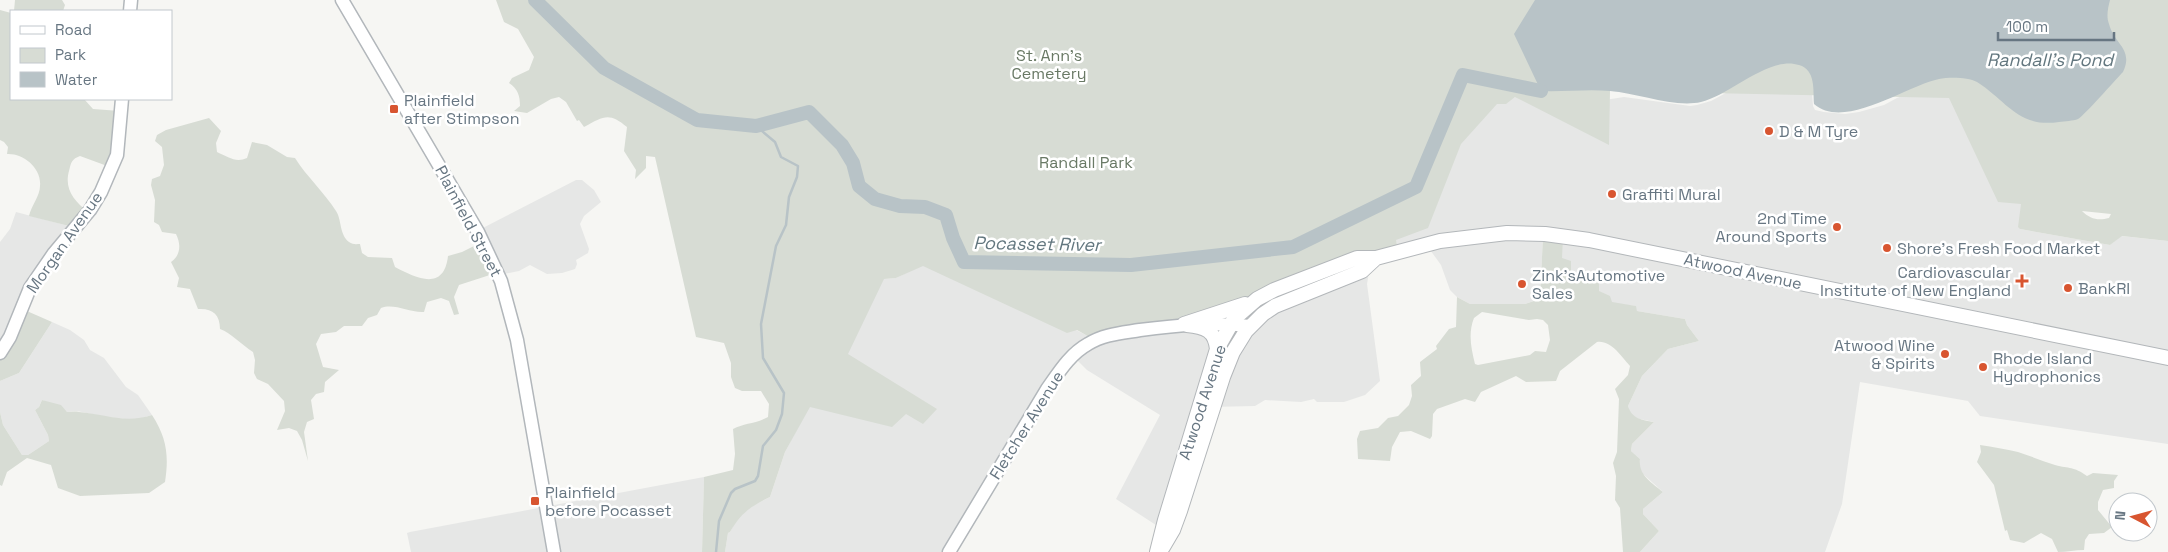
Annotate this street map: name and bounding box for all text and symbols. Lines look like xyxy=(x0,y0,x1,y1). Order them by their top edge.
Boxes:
legend xyxy=(10,10,172,100)
scale bar xyxy=(1998,10,2114,42)
text: 100 m xyxy=(2006,17,2048,36)
text: Road xyxy=(55,20,92,39)
text: Park xyxy=(55,45,86,64)
park label: St. Ann's Cemetery xyxy=(1011,45,1087,84)
water label: Randall's Pond xyxy=(1987,48,2116,71)
text: Water xyxy=(55,70,98,89)
place label: Plainfield after Stimpson xyxy=(404,90,519,129)
marker: Plainfield after Stimpson xyxy=(388,103,400,115)
place label: D & M Tyre xyxy=(1779,121,1858,142)
marker: D & M Tyre xyxy=(1763,125,1775,137)
park label: Randall Park xyxy=(1039,152,1133,173)
street label: Plainfield Street xyxy=(430,162,507,281)
place label: Graffiti Mural xyxy=(1622,184,1721,205)
street label: Morgan Avenue xyxy=(22,187,107,297)
marker: Graffiti Mural xyxy=(1606,188,1618,200)
place label: 2nd Time Around Sports xyxy=(1715,208,1827,247)
marker: 2nd Time Around Sports xyxy=(1831,221,1843,233)
water label: Pocasset River xyxy=(973,231,1103,256)
place label: Shore's Fresh Food Market xyxy=(1897,238,2100,259)
marker: Shore's Fresh Food Market xyxy=(1881,242,1893,254)
street label: Atwood Avenue xyxy=(1682,249,1804,294)
place label: Cardiovascular Institute of New England xyxy=(1820,262,2011,301)
place label: Zink'sAutomotive Sales xyxy=(1532,265,1665,304)
marker: Cardiovascular Institute of New England xyxy=(2015,274,2029,288)
marker: Zink'sAutomotive Sales xyxy=(1516,278,1528,290)
place label: BankRI xyxy=(2078,278,2130,299)
marker: BankRI xyxy=(2062,282,2074,294)
place label: Atwood Wine & Spirits xyxy=(1834,335,1935,374)
street label: Atwood Avenue xyxy=(1174,342,1231,463)
marker: Atwood Wine & Spirits xyxy=(1939,348,1951,360)
place label: Rhode Island Hydrophonics xyxy=(1993,348,2101,387)
marker: Rhode Island Hydrophonics xyxy=(1977,361,1989,373)
street label: Fletcher Avenue xyxy=(985,367,1068,483)
place label: Plainfield before Pocasset xyxy=(545,482,672,521)
north arrow xyxy=(2108,492,2158,542)
marker: Plainfield before Pocasset xyxy=(529,495,541,507)
text: N xyxy=(2111,510,2130,521)

